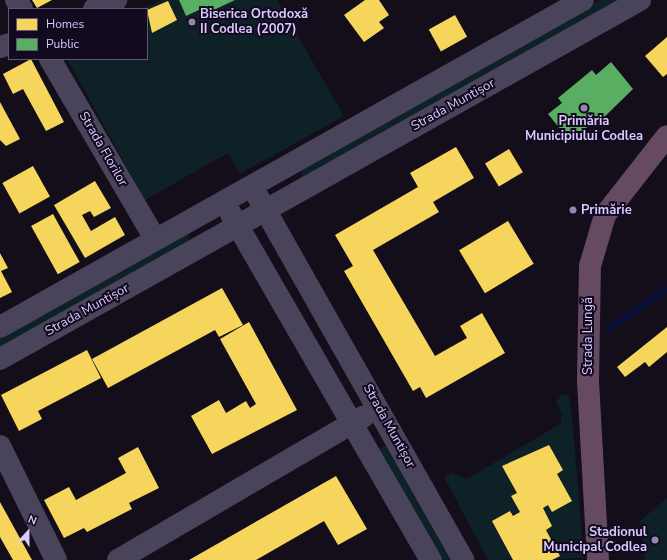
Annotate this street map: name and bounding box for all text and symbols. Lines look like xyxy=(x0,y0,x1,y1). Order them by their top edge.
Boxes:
place label: Biserica Ortodoxă II Codlea (2007) xyxy=(200,7,308,38)
legend xyxy=(8,8,148,60)
text: Homes xyxy=(46,16,84,32)
marker: Biserica Ortodoxă II Codlea (2007) xyxy=(187,17,197,27)
text: Public xyxy=(46,36,79,52)
street label: Strada Muntișor xyxy=(408,76,498,134)
marker: Primăria Municipiului Codlea xyxy=(579,103,589,113)
street label: Strada Florilor xyxy=(75,109,131,189)
place label: Primăria Municipiului Codlea xyxy=(525,114,643,145)
place label: Primărie xyxy=(581,202,632,218)
marker: Primărie xyxy=(568,205,578,215)
street label: Strada Muntișor xyxy=(42,281,132,339)
street label: Strada Lungă xyxy=(580,297,596,375)
street label: Strada Muntișor xyxy=(360,381,418,471)
north arrow xyxy=(8,512,48,552)
text: N xyxy=(26,512,39,529)
place label: Stadionul Municipal Codlea xyxy=(543,525,647,556)
marker: Stadionul Municipal Codlea xyxy=(650,535,660,545)

